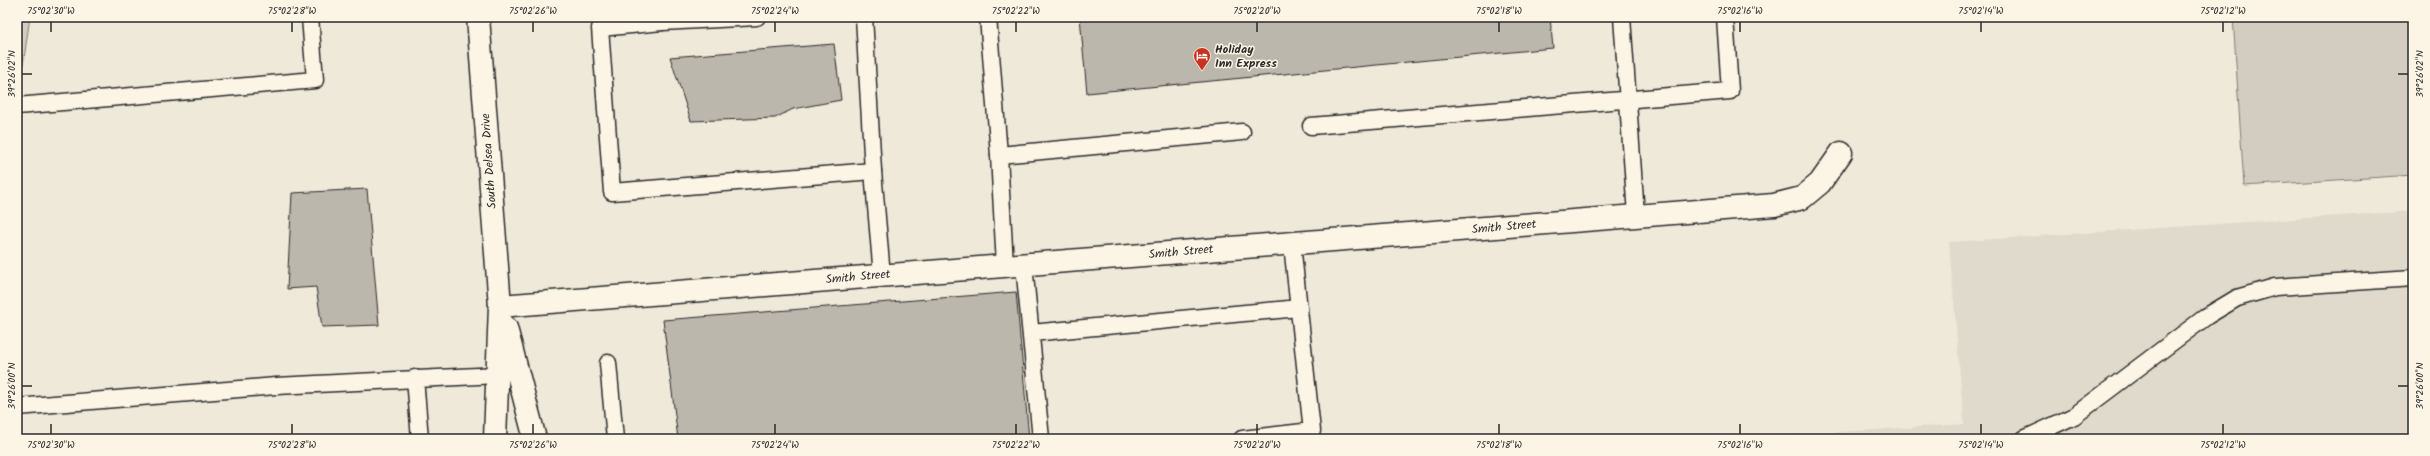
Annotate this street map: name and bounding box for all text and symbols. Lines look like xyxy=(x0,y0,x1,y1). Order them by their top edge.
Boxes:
text: 75°02'30"W xyxy=(27,3,75,19)
text: 75°02'28"W xyxy=(268,3,316,19)
text: 75°02'26"W xyxy=(509,3,557,19)
text: 75°02'24"W xyxy=(751,3,799,19)
text: 75°02'22"W xyxy=(992,3,1040,19)
text: 75°02'20"W xyxy=(1233,3,1281,19)
text: 75°02'18"W xyxy=(1476,3,1522,19)
text: 75°02'16"W xyxy=(1717,3,1763,19)
text: 75°02'14"W xyxy=(1958,3,2004,19)
text: 75°02'12"W xyxy=(2200,3,2246,19)
place label: Holiday Inn Express xyxy=(1215,40,1277,73)
hotel icon: Holiday Inn Express xyxy=(1192,46,1212,71)
text: 39°26'02"N xyxy=(4,50,20,98)
text: 39°26'02"N xyxy=(2412,50,2428,98)
street label: South Delsea Drive xyxy=(476,112,502,209)
street label: Smith Street xyxy=(1471,215,1538,239)
street label: Smith Street xyxy=(1148,240,1215,264)
street label: Smith Street xyxy=(825,265,892,289)
text: 39°26'00"N xyxy=(4,362,20,409)
text: 39°26'00"N xyxy=(2412,362,2428,409)
text: 75°02'30"W xyxy=(27,437,75,453)
text: 75°02'28"W xyxy=(268,437,316,453)
text: 75°02'26"W xyxy=(509,437,557,453)
text: 75°02'24"W xyxy=(751,437,799,453)
text: 75°02'22"W xyxy=(992,437,1040,453)
text: 75°02'20"W xyxy=(1233,437,1281,453)
text: 75°02'18"W xyxy=(1476,437,1522,453)
text: 75°02'16"W xyxy=(1717,437,1763,453)
text: 75°02'14"W xyxy=(1958,437,2004,453)
text: 75°02'12"W xyxy=(2200,437,2246,453)

